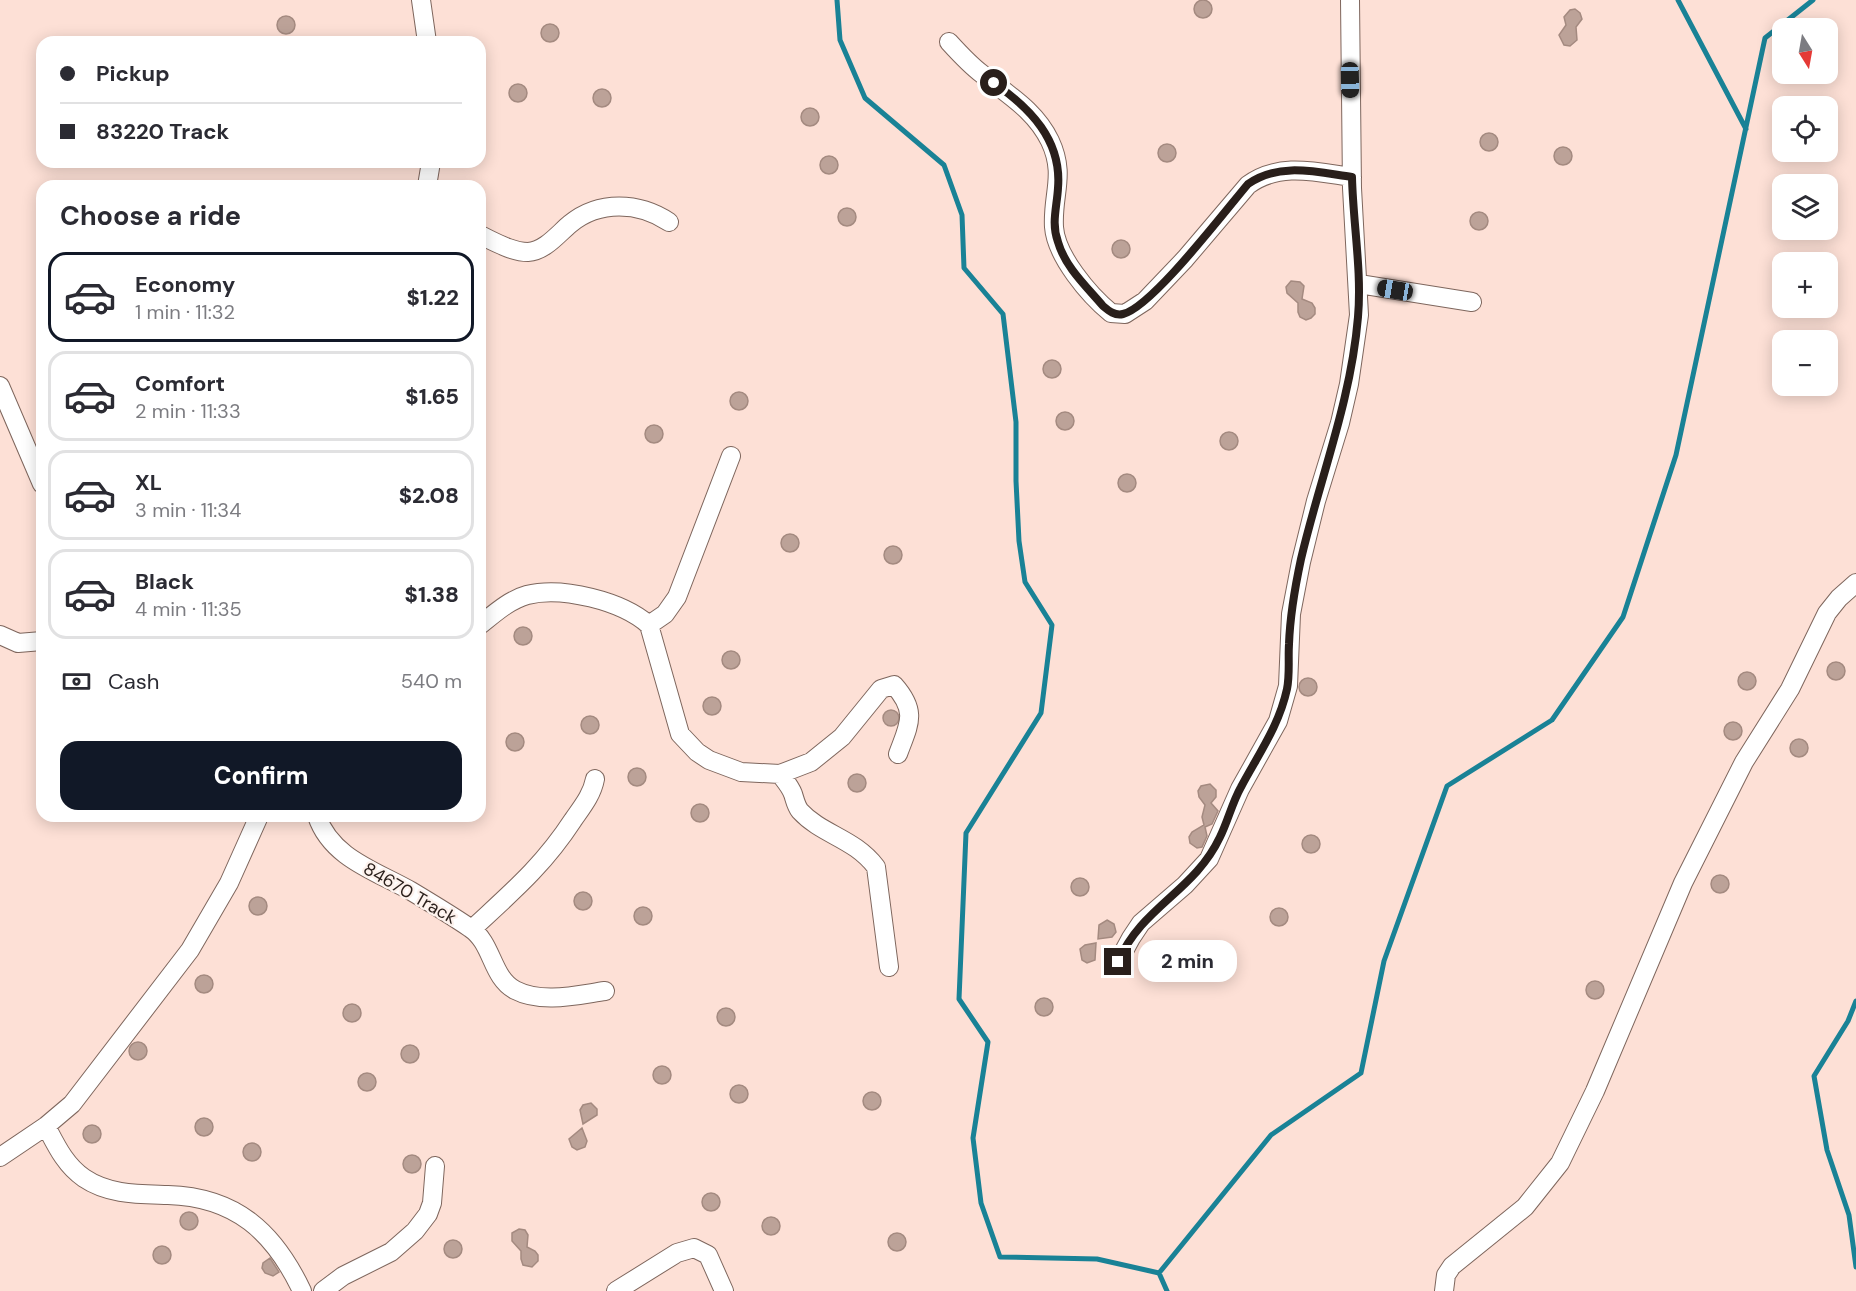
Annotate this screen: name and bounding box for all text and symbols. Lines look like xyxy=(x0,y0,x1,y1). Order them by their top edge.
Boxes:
north arrow xyxy=(1772,18,1838,84)
map controls xyxy=(1772,18,1838,396)
text: Pickup xyxy=(96,59,170,88)
car xyxy=(1341,62,1359,98)
route start xyxy=(980,69,1007,96)
button: locate xyxy=(1772,96,1838,162)
text: 83220 Track xyxy=(96,117,229,146)
button: layers xyxy=(1772,174,1838,240)
text: Choose a ride xyxy=(60,198,241,233)
button: + xyxy=(1772,252,1838,318)
icon: car xyxy=(63,270,117,324)
text: Economy xyxy=(135,270,235,299)
car xyxy=(1376,278,1414,302)
text: $1.22 xyxy=(406,283,459,312)
text: 1 min · 11:32 xyxy=(135,299,235,325)
button: − xyxy=(1772,330,1838,396)
icon: car xyxy=(63,369,117,423)
text: Comfort xyxy=(135,369,225,398)
text: $1.65 xyxy=(405,382,459,411)
text: 2 min · 11:33 xyxy=(135,398,241,424)
icon: car xyxy=(63,468,117,522)
text: XL xyxy=(135,468,162,497)
text: $2.08 xyxy=(399,481,459,510)
text: 3 min · 11:34 xyxy=(135,497,241,523)
icon: car xyxy=(63,567,117,621)
text: Black xyxy=(135,567,194,596)
text: $1.38 xyxy=(405,580,459,609)
text: 4 min · 11:35 xyxy=(135,596,242,622)
icon: cash xyxy=(60,665,93,698)
text: Cash xyxy=(108,667,159,696)
text: 540 m xyxy=(401,668,462,694)
button: Confirm xyxy=(60,741,462,810)
street label: 84670 Track xyxy=(359,857,461,929)
callout: 2 min xyxy=(1139,941,1238,983)
route end xyxy=(1104,948,1131,975)
text: 2 min xyxy=(1161,948,1214,974)

